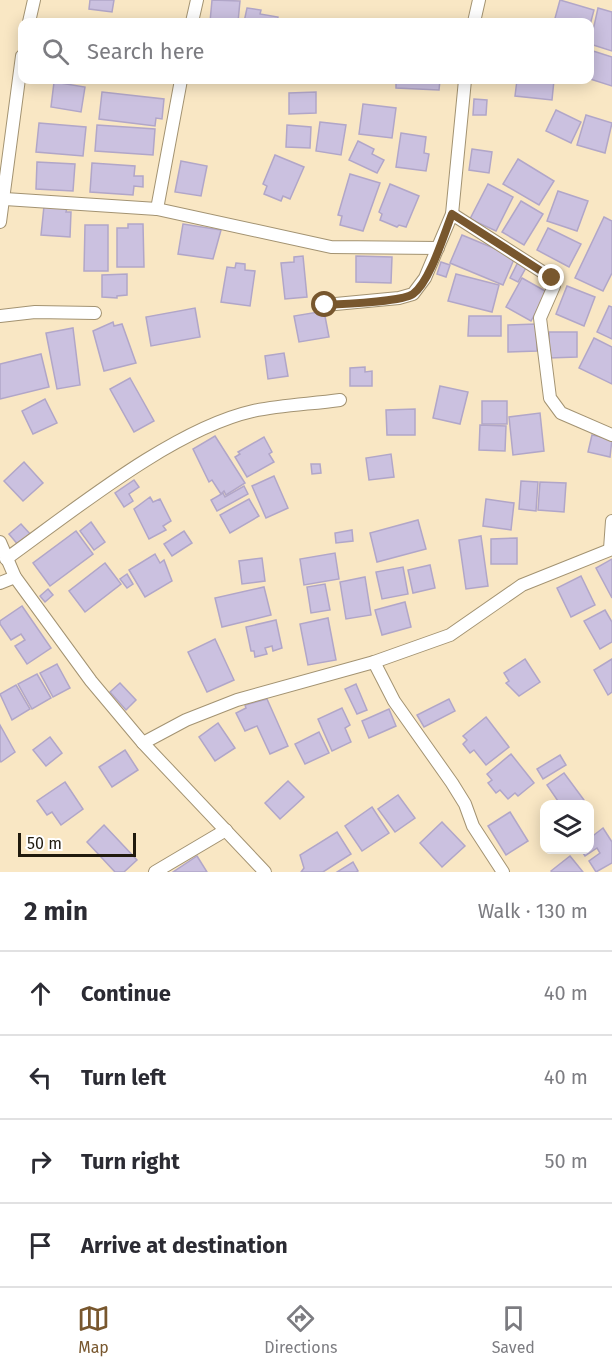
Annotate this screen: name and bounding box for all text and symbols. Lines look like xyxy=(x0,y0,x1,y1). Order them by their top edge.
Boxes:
search box xyxy=(18,18,594,84)
icon: search xyxy=(39,35,72,68)
text: Search here xyxy=(87,38,205,65)
route end xyxy=(538,264,564,290)
route start xyxy=(311,291,337,317)
map controls xyxy=(540,800,594,854)
button: layers xyxy=(540,800,594,854)
scale bar xyxy=(18,830,136,858)
text: 50 m xyxy=(27,834,62,853)
text: 2 min xyxy=(24,896,88,927)
text: Walk · 130 m xyxy=(478,899,588,923)
icon: ahead xyxy=(24,977,57,1010)
text: Continue xyxy=(81,980,171,1007)
text: 40 m xyxy=(544,981,588,1005)
icon: left xyxy=(24,1061,57,1094)
text: Turn left xyxy=(81,1064,166,1091)
text: 40 m xyxy=(544,1065,588,1089)
icon: right xyxy=(24,1145,57,1178)
text: Turn right xyxy=(81,1148,180,1175)
text: 50 m xyxy=(544,1149,588,1173)
icon: arrive xyxy=(24,1229,57,1262)
text: Arrive at destination xyxy=(81,1232,288,1259)
tab: Map xyxy=(77,1302,110,1357)
tab: Directions xyxy=(264,1302,338,1357)
tab: Saved xyxy=(492,1302,535,1357)

